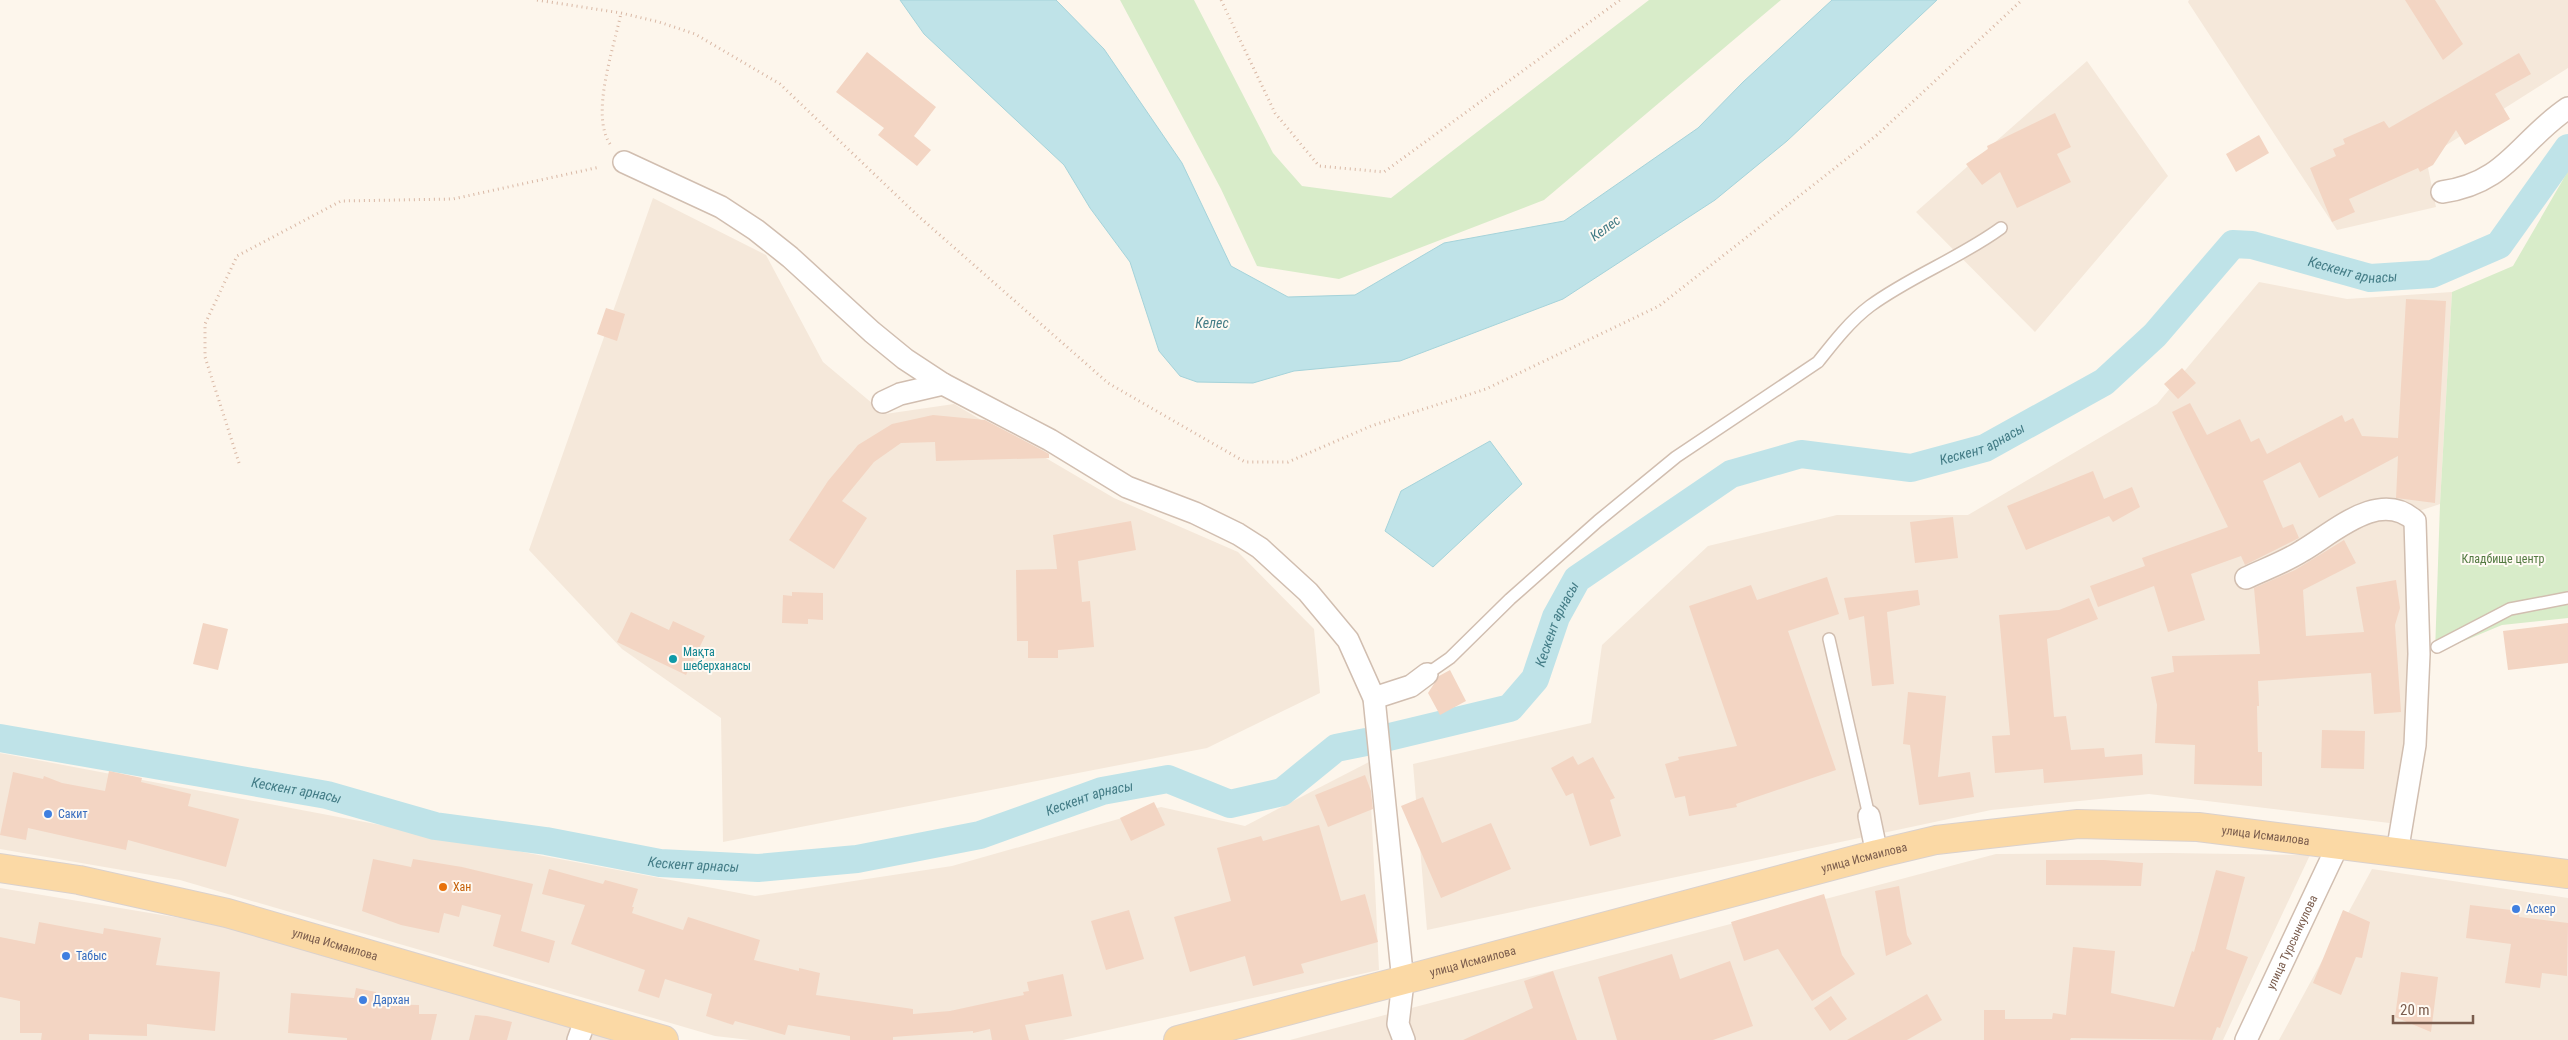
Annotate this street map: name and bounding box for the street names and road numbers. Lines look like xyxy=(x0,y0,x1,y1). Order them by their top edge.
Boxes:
street label: улица Исмаилова xyxy=(2221,823,2311,848)
street label: улица Исмаилова xyxy=(1820,840,1909,876)
street label: улица Турсынкулова xyxy=(2264,893,2320,992)
street label: улица Исмаилова xyxy=(291,925,380,964)
street label: улица Исмаилова xyxy=(1428,943,1518,980)

